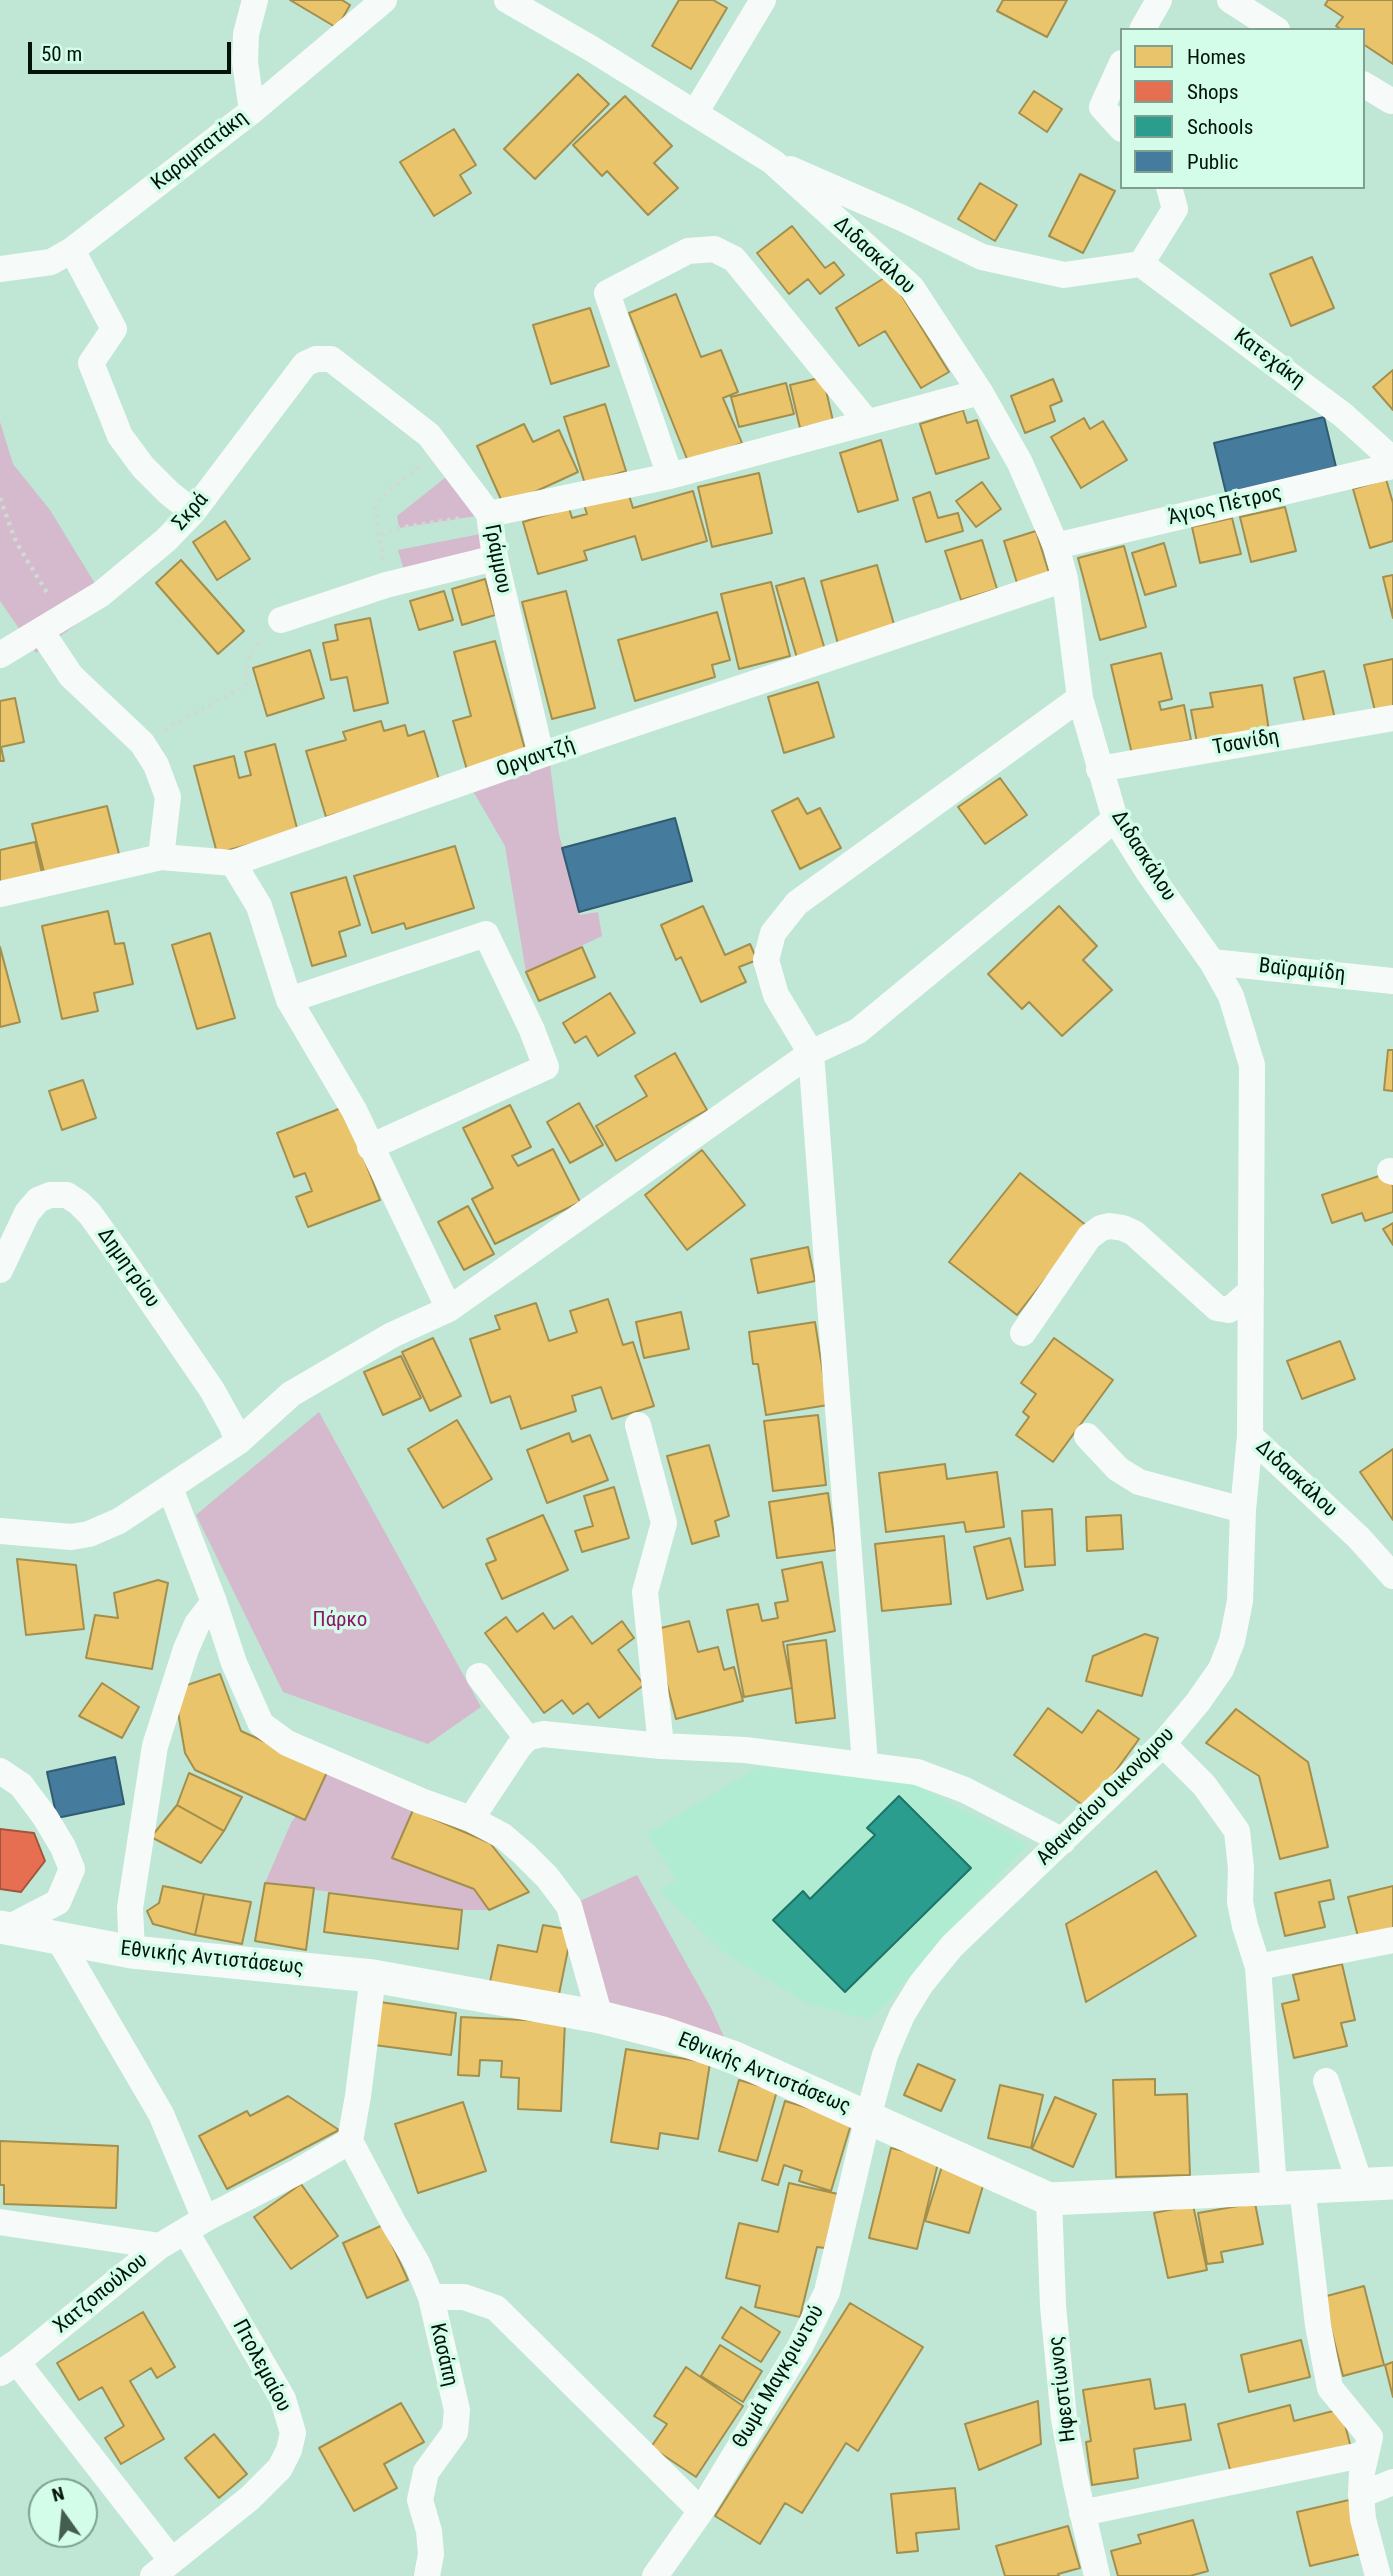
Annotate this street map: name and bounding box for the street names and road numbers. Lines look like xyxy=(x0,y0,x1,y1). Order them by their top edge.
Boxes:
street label: Καραμπατάκη xyxy=(147,106,253,196)
street label: Διδασκάλου xyxy=(828,212,920,300)
street label: Κατεχάκη xyxy=(1228,324,1310,394)
street label: Άγιος Πέτρος xyxy=(1166,481,1284,531)
street label: Σκρά xyxy=(168,488,214,536)
street label: Γράμμου xyxy=(478,522,516,596)
street label: Τσανίδη xyxy=(1211,725,1281,761)
street label: Οργαντζή xyxy=(493,733,579,783)
street label: Διδασκάλου xyxy=(1105,806,1181,906)
street label: Βαϊραμίδη xyxy=(1258,954,1346,988)
street label: Δημητρίου xyxy=(91,1223,165,1313)
street label: Διδασκάλου xyxy=(1250,1435,1342,1523)
street label: Αθανασίου Οικονόμου xyxy=(1032,1723,1180,1871)
street label: Εθνικής Αντιστάσεως xyxy=(119,1937,305,1981)
street label: Εθνικής Αντιστάσεως xyxy=(674,2028,854,2120)
street label: Χατζοπούλου xyxy=(49,2248,153,2340)
street label: Θωμά Μαγκριωτού xyxy=(728,2301,830,2453)
street label: Πτολεμαίου xyxy=(226,2316,296,2416)
street label: Κασάπη xyxy=(424,2321,462,2389)
street label: Ηφεστίωνος xyxy=(1044,2335,1082,2443)

